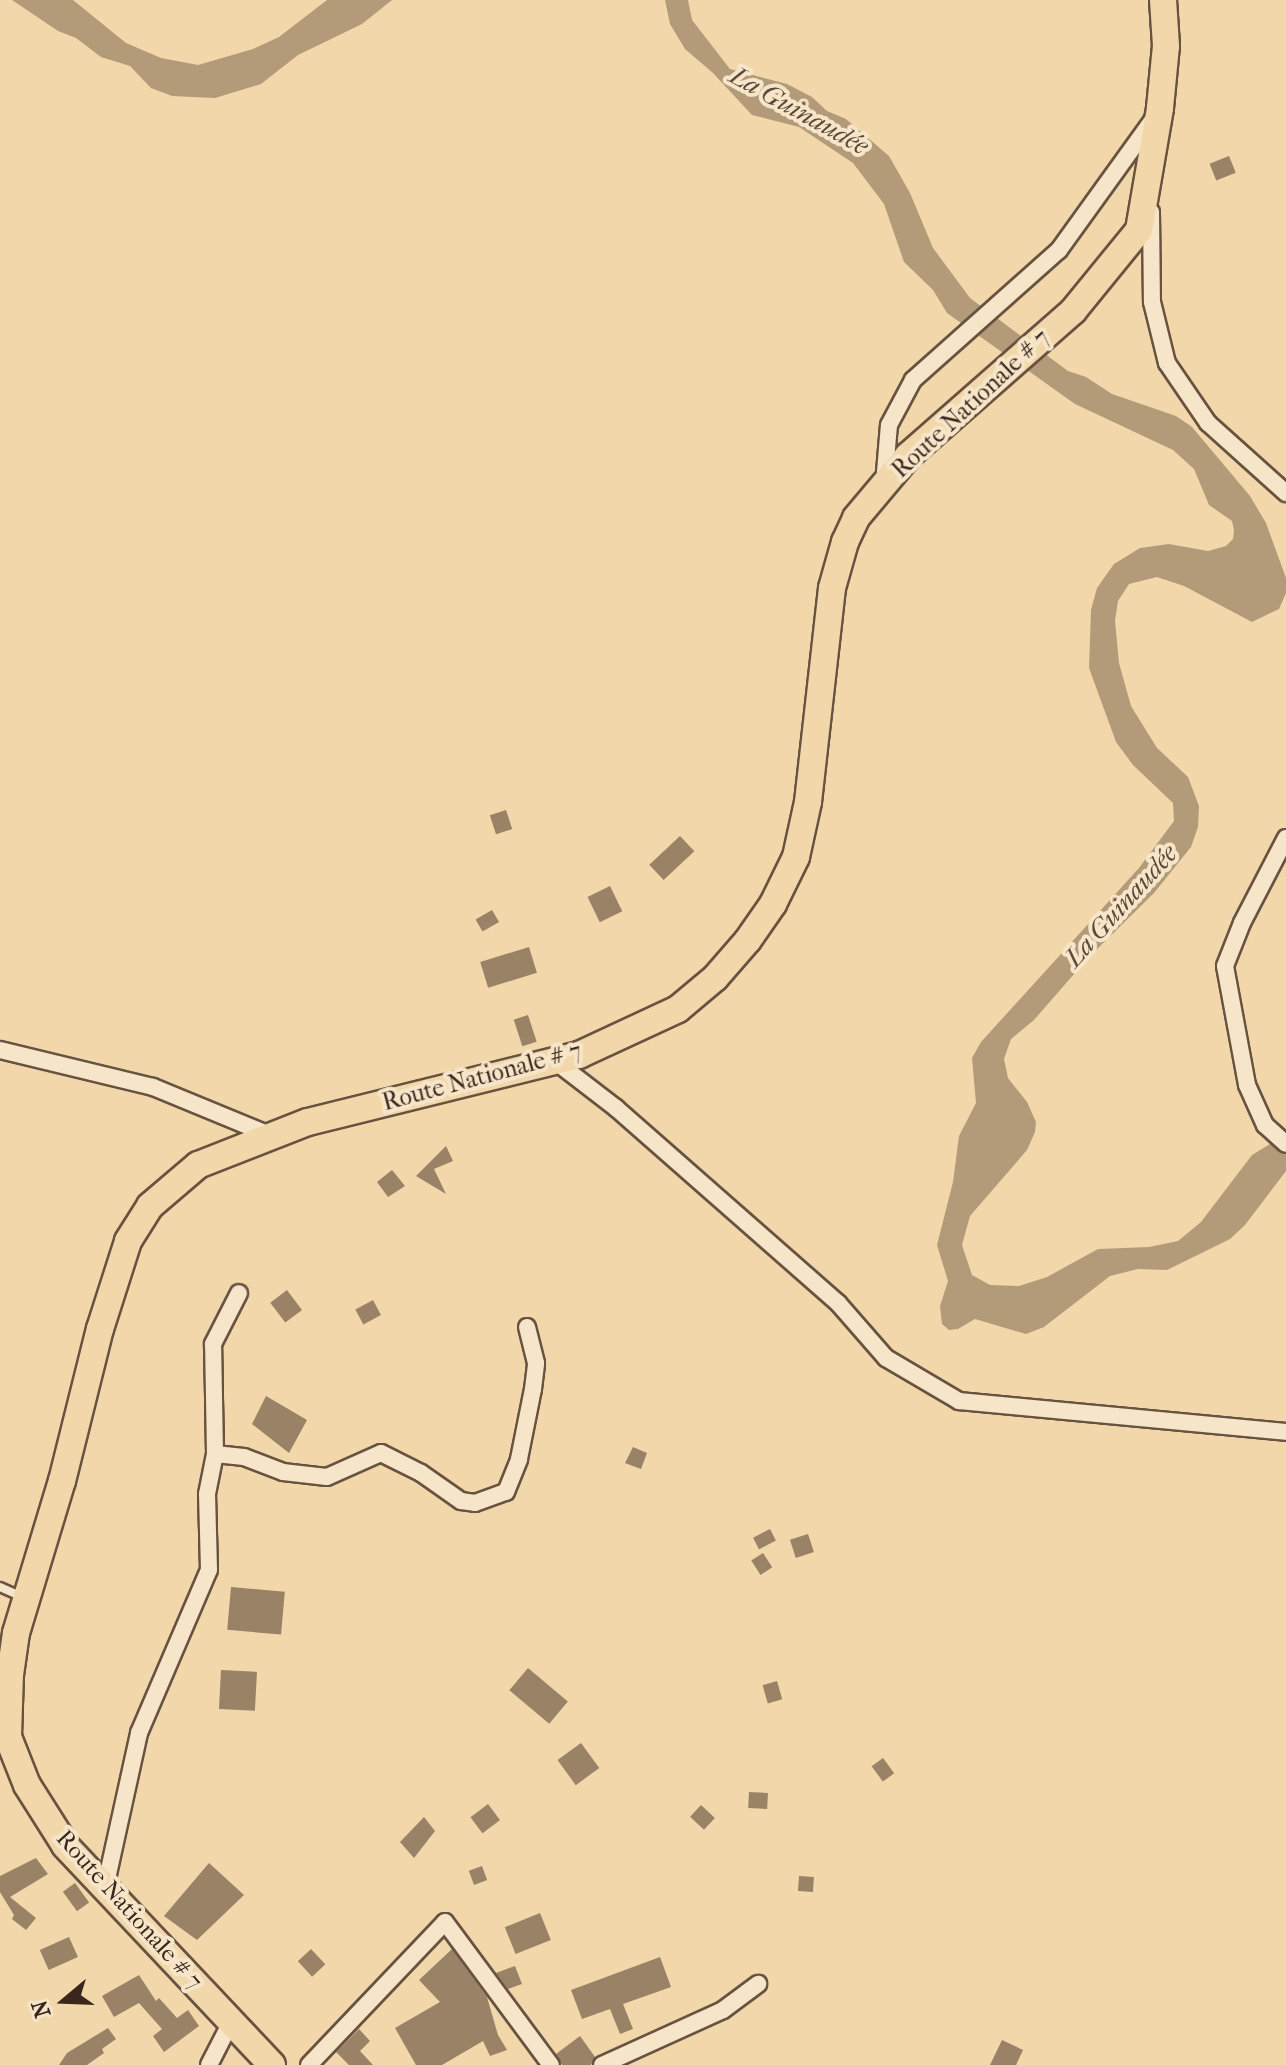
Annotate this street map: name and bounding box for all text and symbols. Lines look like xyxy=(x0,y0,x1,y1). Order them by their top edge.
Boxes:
water label: La Guinaudée xyxy=(724,60,874,162)
street label: Route Nationale # 7 xyxy=(886,324,1056,484)
water label: La Guinaudée xyxy=(1058,839,1184,973)
street label: Route Nationale # 7 xyxy=(379,1037,585,1117)
street label: Route Nationale # 7 xyxy=(50,1824,208,1996)
north arrow xyxy=(24,1961,104,2041)
text: N xyxy=(26,1997,56,2021)

